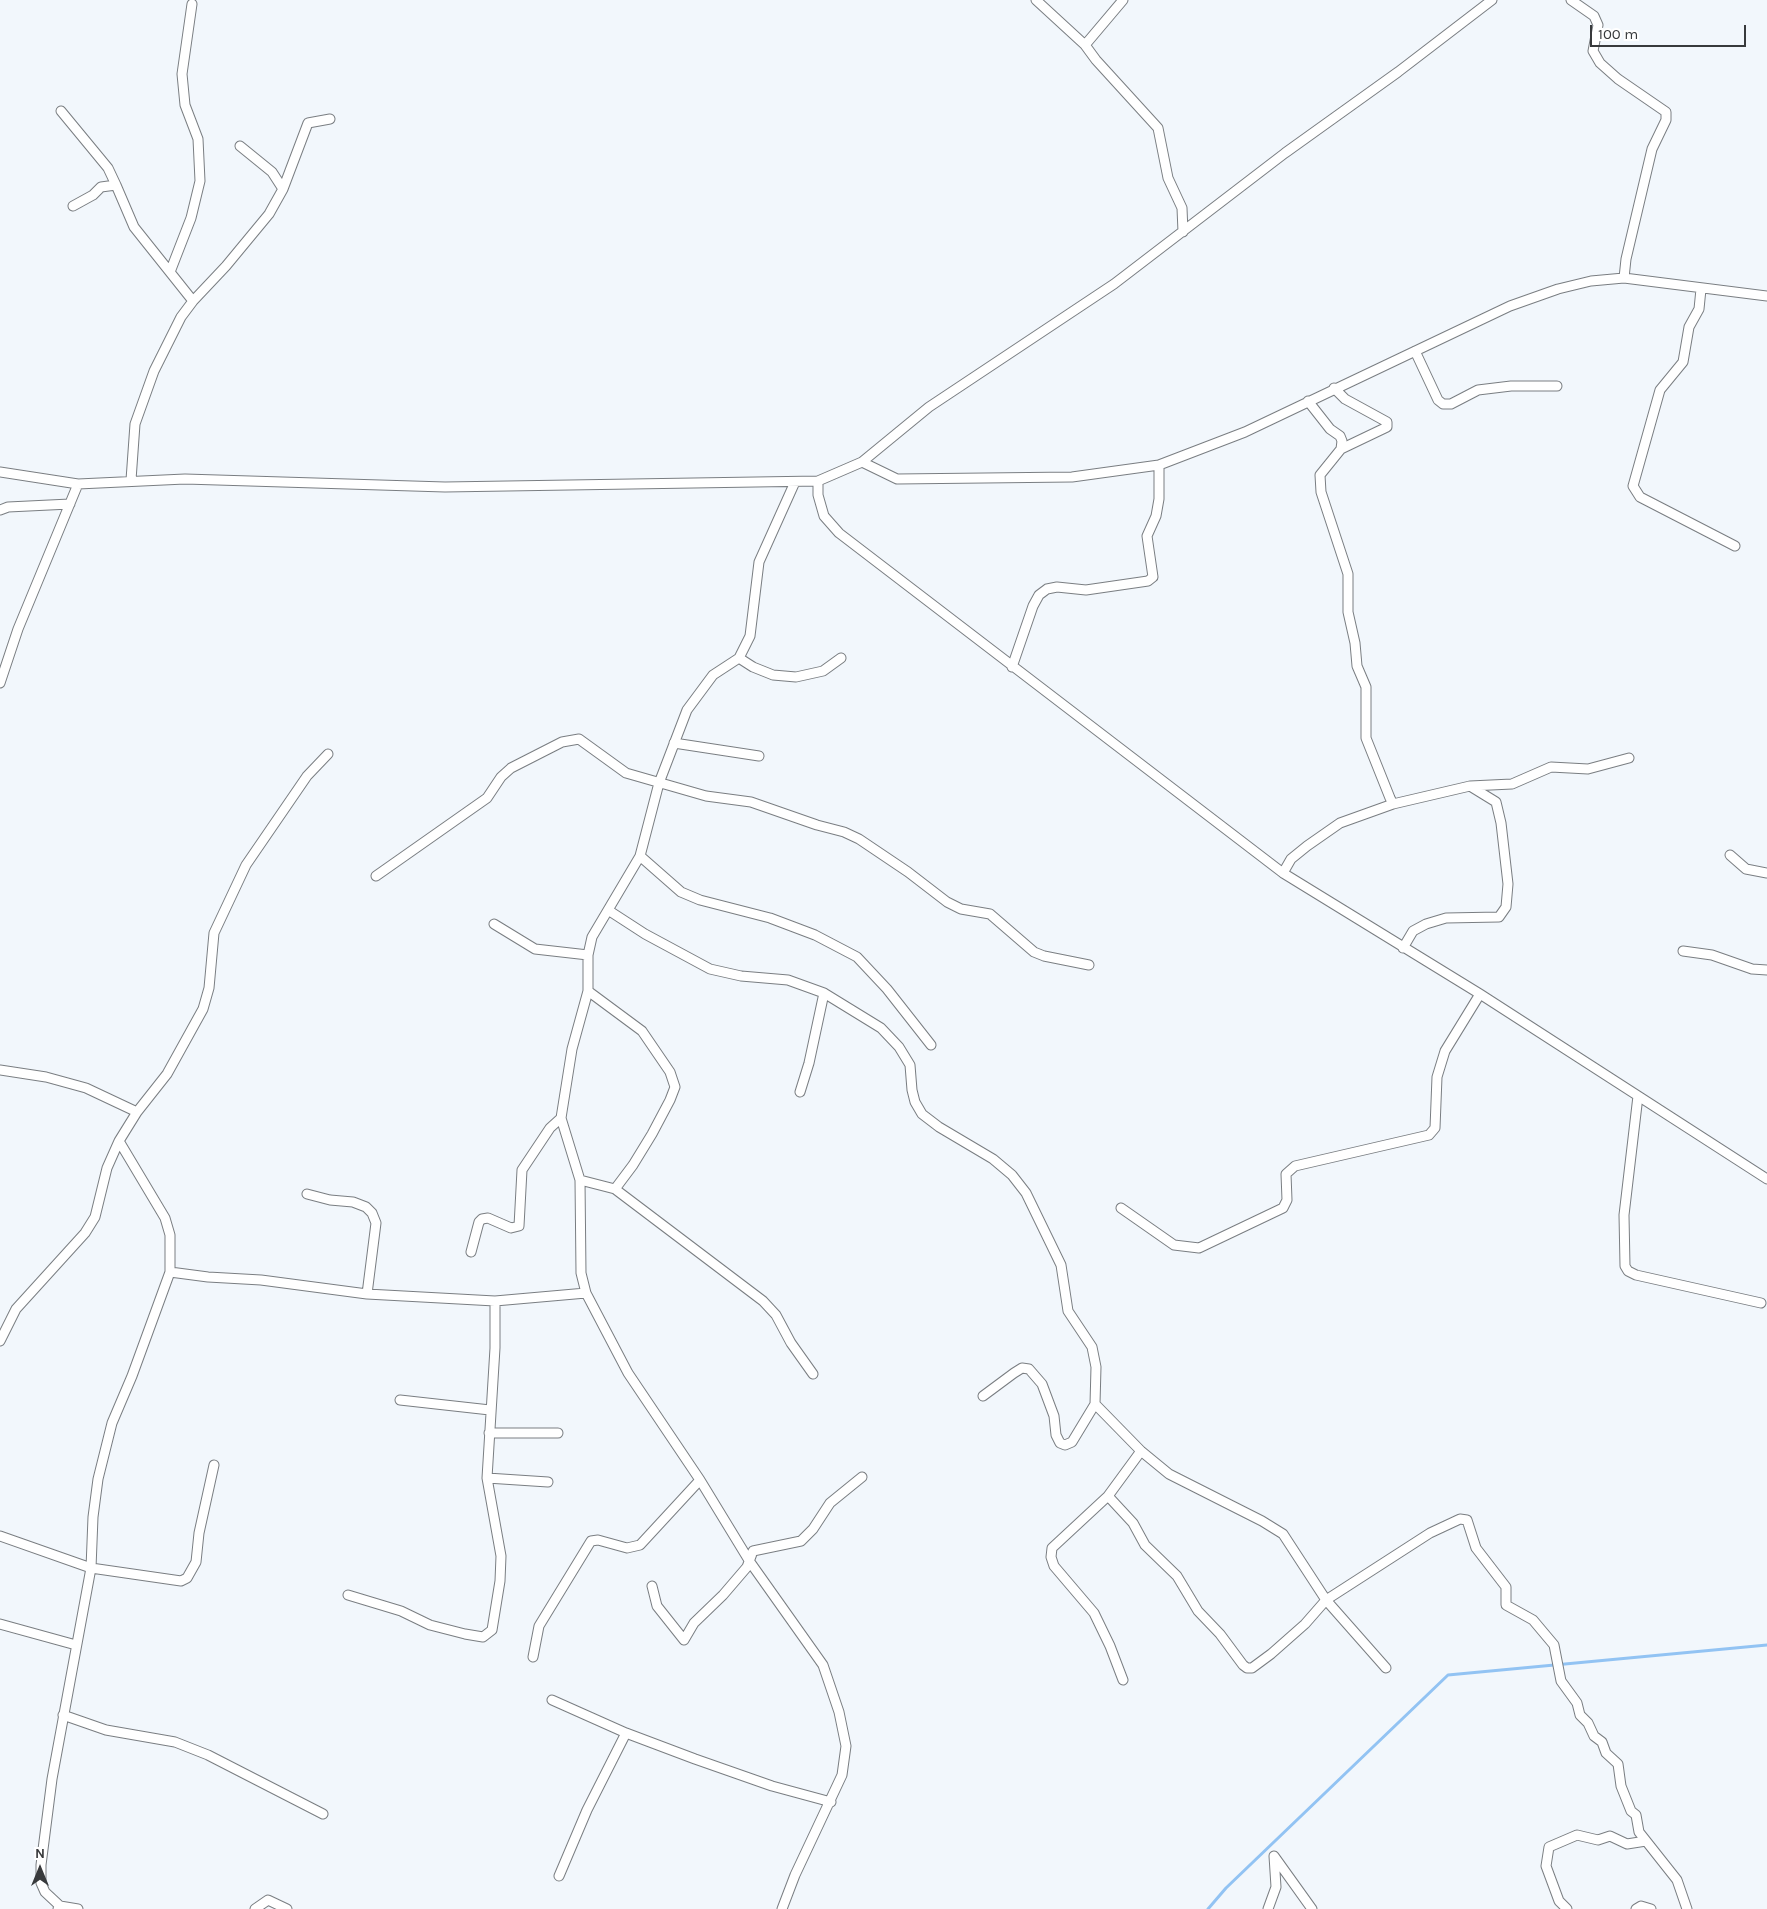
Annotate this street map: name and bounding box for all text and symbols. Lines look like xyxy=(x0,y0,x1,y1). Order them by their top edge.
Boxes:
scale bar xyxy=(1592,15,1748,47)
text: 100 m xyxy=(1598,25,1638,43)
north arrow xyxy=(15,1844,65,1894)
text: N xyxy=(35,1845,45,1862)

